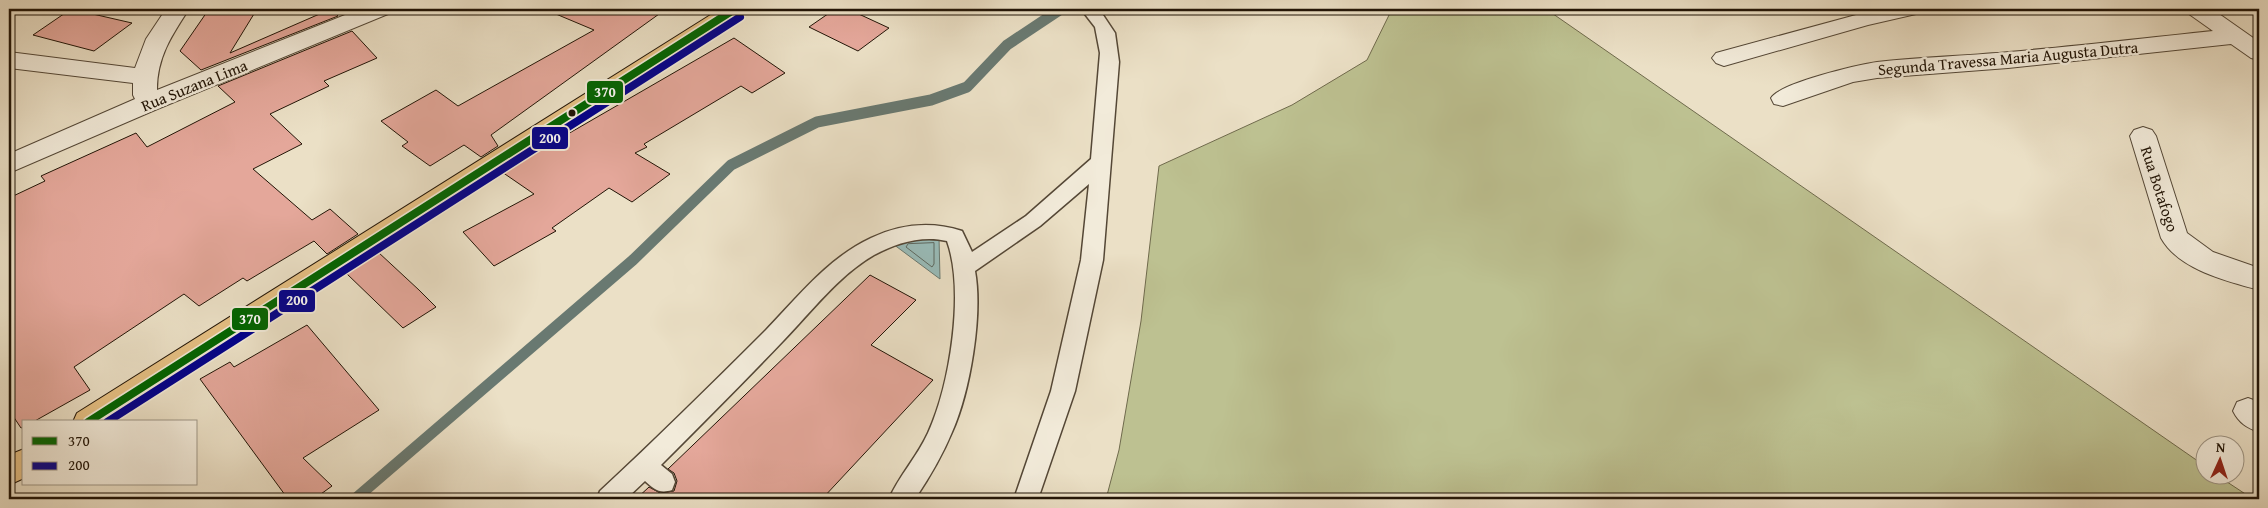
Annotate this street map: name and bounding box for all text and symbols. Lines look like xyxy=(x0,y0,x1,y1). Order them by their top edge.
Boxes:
street label: Segunda Travessa Maria Augusta Dutra xyxy=(1877,35,2140,81)
street label: Rua Suzana Lima xyxy=(137,53,251,117)
line badge: 370 xyxy=(586,80,624,104)
text: 370 xyxy=(594,82,616,102)
unlabelled marker xyxy=(567,108,577,118)
line badge: 200 xyxy=(531,126,569,150)
text: 200 xyxy=(539,128,561,148)
street label: Rua Botafogo xyxy=(2135,143,2185,235)
line badge: 200 xyxy=(278,289,316,313)
text: 200 xyxy=(286,290,308,310)
line badge: 370 xyxy=(231,307,269,331)
text: 370 xyxy=(239,309,261,329)
legend xyxy=(22,420,198,486)
text: 370 xyxy=(68,430,90,451)
north arrow xyxy=(2196,436,2246,486)
text: N xyxy=(2215,437,2227,457)
text: 200 xyxy=(68,454,90,475)

